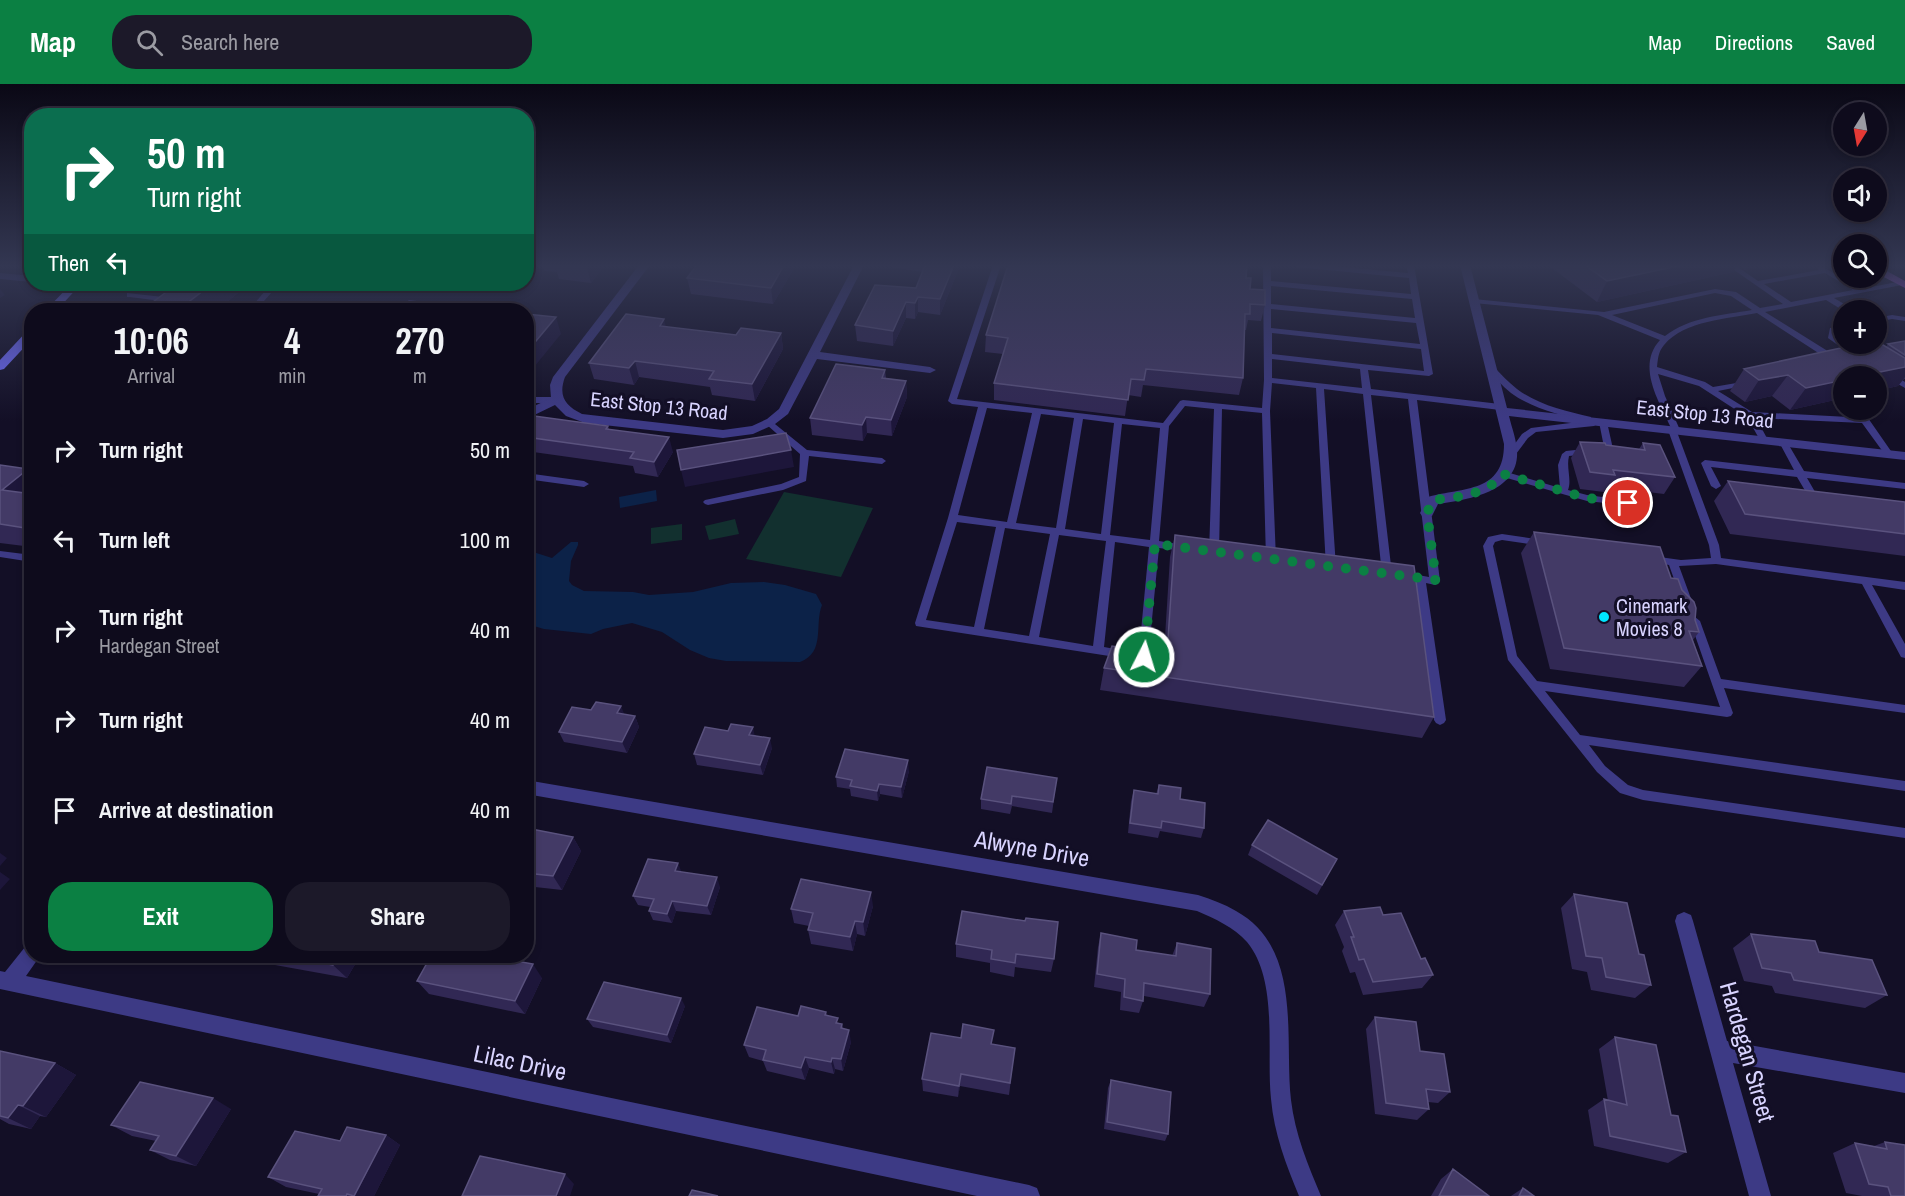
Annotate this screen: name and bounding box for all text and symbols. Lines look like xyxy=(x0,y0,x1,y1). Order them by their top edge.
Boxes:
search box xyxy=(112,15,532,69)
text: Map xyxy=(30,23,76,61)
icon: search xyxy=(133,26,166,59)
text: Search here xyxy=(181,27,279,57)
text: Map xyxy=(1648,28,1682,57)
text: Directions xyxy=(1715,28,1793,57)
text: Saved xyxy=(1826,28,1875,57)
north arrow xyxy=(1833,102,1887,156)
map controls xyxy=(1833,102,1887,420)
text: 50 m xyxy=(147,125,226,181)
icon: right xyxy=(48,132,126,210)
button: sound xyxy=(1833,168,1887,222)
text: Turn right xyxy=(147,179,241,215)
button: search xyxy=(1833,234,1887,288)
icon: left xyxy=(101,246,134,279)
text: Then xyxy=(48,248,89,278)
button: + xyxy=(1833,300,1887,354)
text: 10:06 xyxy=(113,317,189,365)
text: 4 xyxy=(284,317,300,365)
text: 270 xyxy=(395,317,445,365)
text: Arrival xyxy=(128,362,175,389)
text: min xyxy=(278,362,306,389)
text: m xyxy=(413,362,427,389)
button: − xyxy=(1833,366,1887,420)
street label: East Stop 13 Road xyxy=(589,385,729,426)
street label: East Stop 13 Road xyxy=(1635,393,1775,434)
icon: right xyxy=(48,434,81,467)
text: Turn right xyxy=(99,435,183,465)
text: 50 m xyxy=(470,435,510,465)
pin xyxy=(1602,477,1653,528)
icon: arrive xyxy=(1611,486,1644,519)
icon: left xyxy=(48,524,81,557)
text: Turn left xyxy=(99,525,170,555)
text: 100 m xyxy=(460,525,510,555)
place label: Cinemark Movies 8 xyxy=(1616,592,1688,642)
text: Turn right xyxy=(99,602,183,632)
marker: Cinemark Movies 8 xyxy=(1597,610,1611,624)
icon: right xyxy=(48,614,81,647)
text: 40 m xyxy=(470,615,510,645)
position arrow xyxy=(1112,625,1176,689)
text: Hardegan Street xyxy=(99,632,219,659)
icon: right xyxy=(48,704,81,737)
text: Turn right xyxy=(99,705,183,735)
text: 40 m xyxy=(470,705,510,735)
icon: arrive xyxy=(48,794,81,827)
text: Arrive at destination xyxy=(99,795,273,825)
text: 40 m xyxy=(470,795,510,825)
street label: Alwyne Drive xyxy=(971,822,1092,874)
button: Exit xyxy=(48,882,273,951)
button: Share xyxy=(285,882,510,951)
street label: Hardegan Street xyxy=(1713,978,1783,1126)
street label: Lilac Drive xyxy=(471,1037,570,1087)

